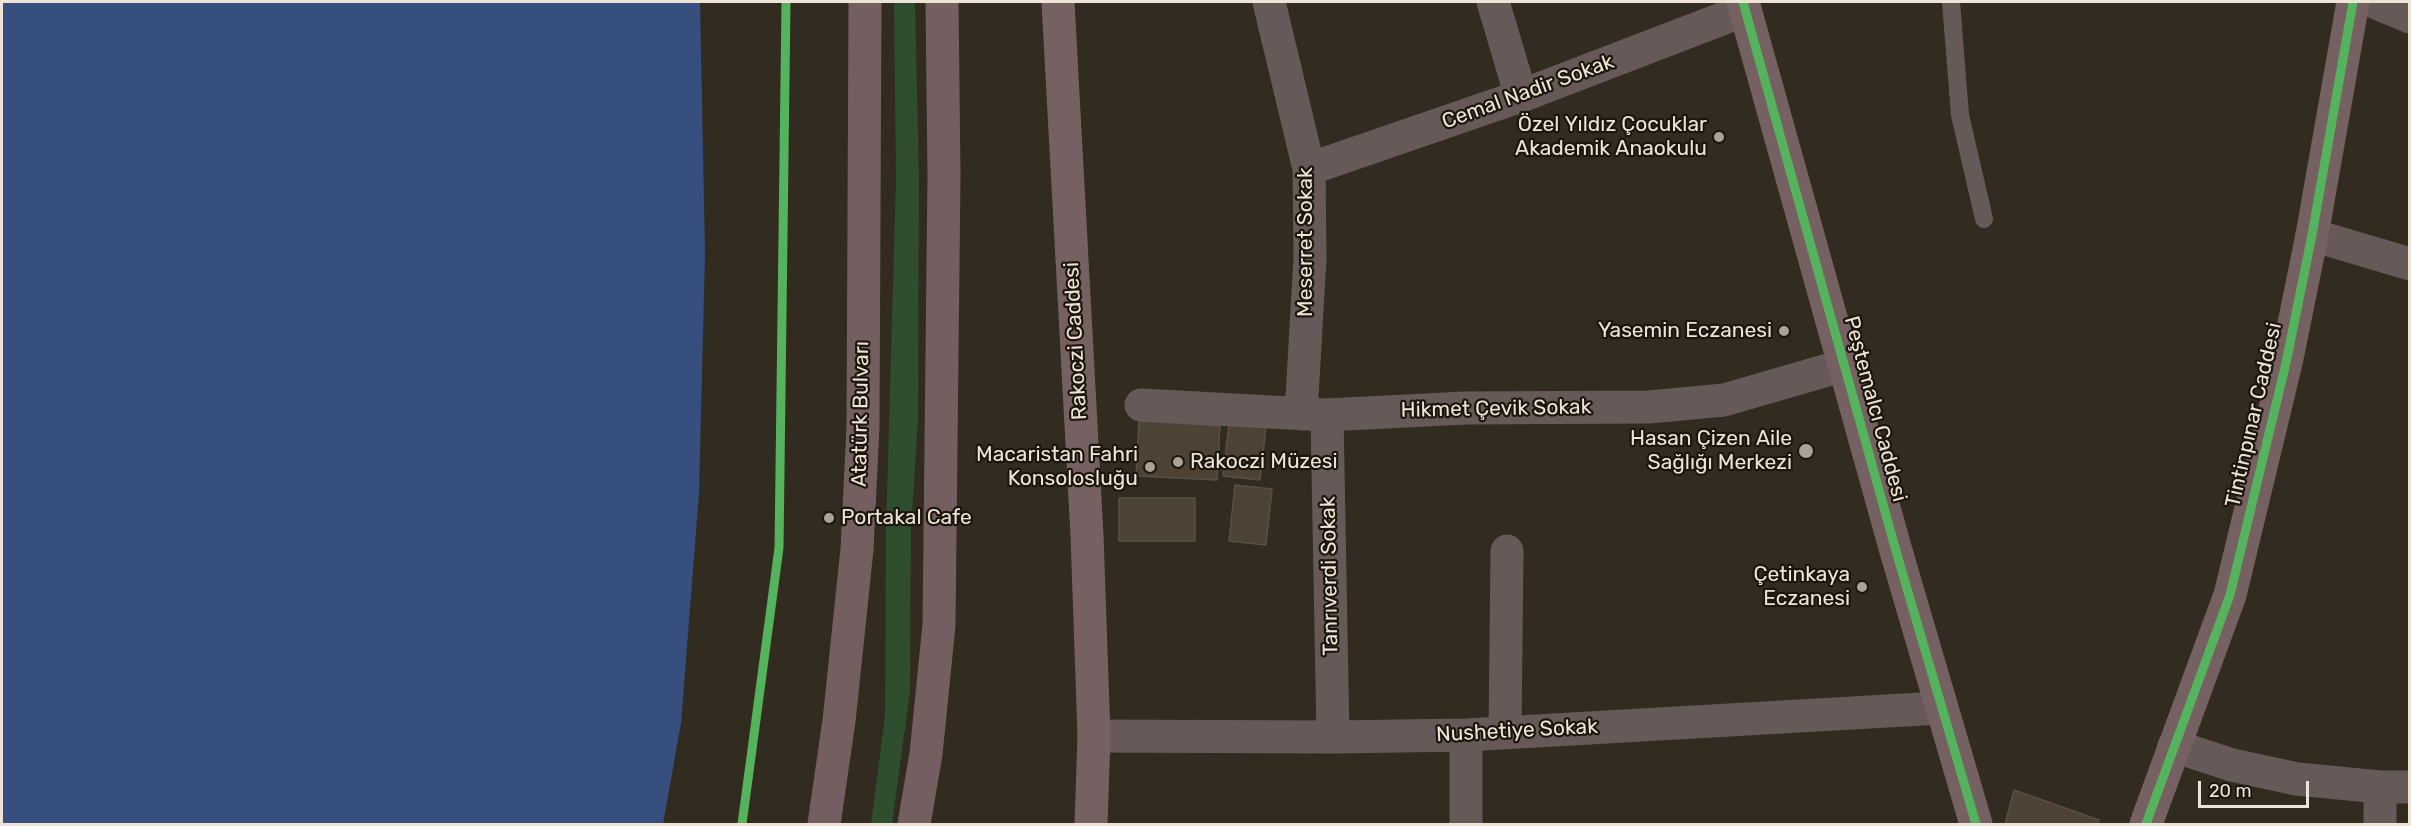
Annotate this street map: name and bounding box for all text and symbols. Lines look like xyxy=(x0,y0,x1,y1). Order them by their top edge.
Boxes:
street label: Cemal Nadir Sokak xyxy=(1439,49,1617,135)
place label: Özel Yıldız Çocuklar Akademik Anaokulu xyxy=(1515,112,1707,162)
marker: Özel Yıldız Çocuklar Akademik Anaokulu xyxy=(1712,130,1726,144)
street label: Meserret Sokak xyxy=(1293,167,1319,317)
street label: Rakoczi Caddesi xyxy=(1059,261,1093,421)
street label: Peştemalcı Caddesi xyxy=(1838,313,1912,505)
place label: Yasemin Eczanesi xyxy=(1598,318,1772,344)
street label: Tintinpınar Caddesi xyxy=(2220,320,2288,510)
marker: Yasemin Eczanesi xyxy=(1777,324,1791,338)
street label: Atatürk Bulvarı xyxy=(847,341,875,487)
street label: Hikmet Çevik Sokak xyxy=(1400,395,1592,423)
place label: Hasan Çizen Aile Sağlığı Merkezi xyxy=(1630,426,1792,476)
place label: Macaristan Fahri Konsolosluğu xyxy=(976,442,1138,492)
marker: Hasan Çizen Aile Sağlığı Merkezi xyxy=(1797,442,1815,460)
place label: Rakoczi Müzesi xyxy=(1190,449,1338,475)
marker: Rakoczi Müzesi xyxy=(1171,455,1185,469)
marker: Macaristan Fahri Konsolosluğu xyxy=(1143,460,1157,474)
street label: Tanrıverdi Sokak xyxy=(1316,496,1344,656)
place label: Portakal Cafe xyxy=(841,505,972,531)
marker: Portakal Cafe xyxy=(822,511,836,525)
place label: Çetinkaya Eczanesi xyxy=(1754,562,1850,612)
marker: Çetinkaya Eczanesi xyxy=(1855,580,1869,594)
street label: Nushetiye Sokak xyxy=(1435,714,1599,748)
scale bar xyxy=(2201,769,2312,807)
text: 20 m xyxy=(2209,780,2251,802)

